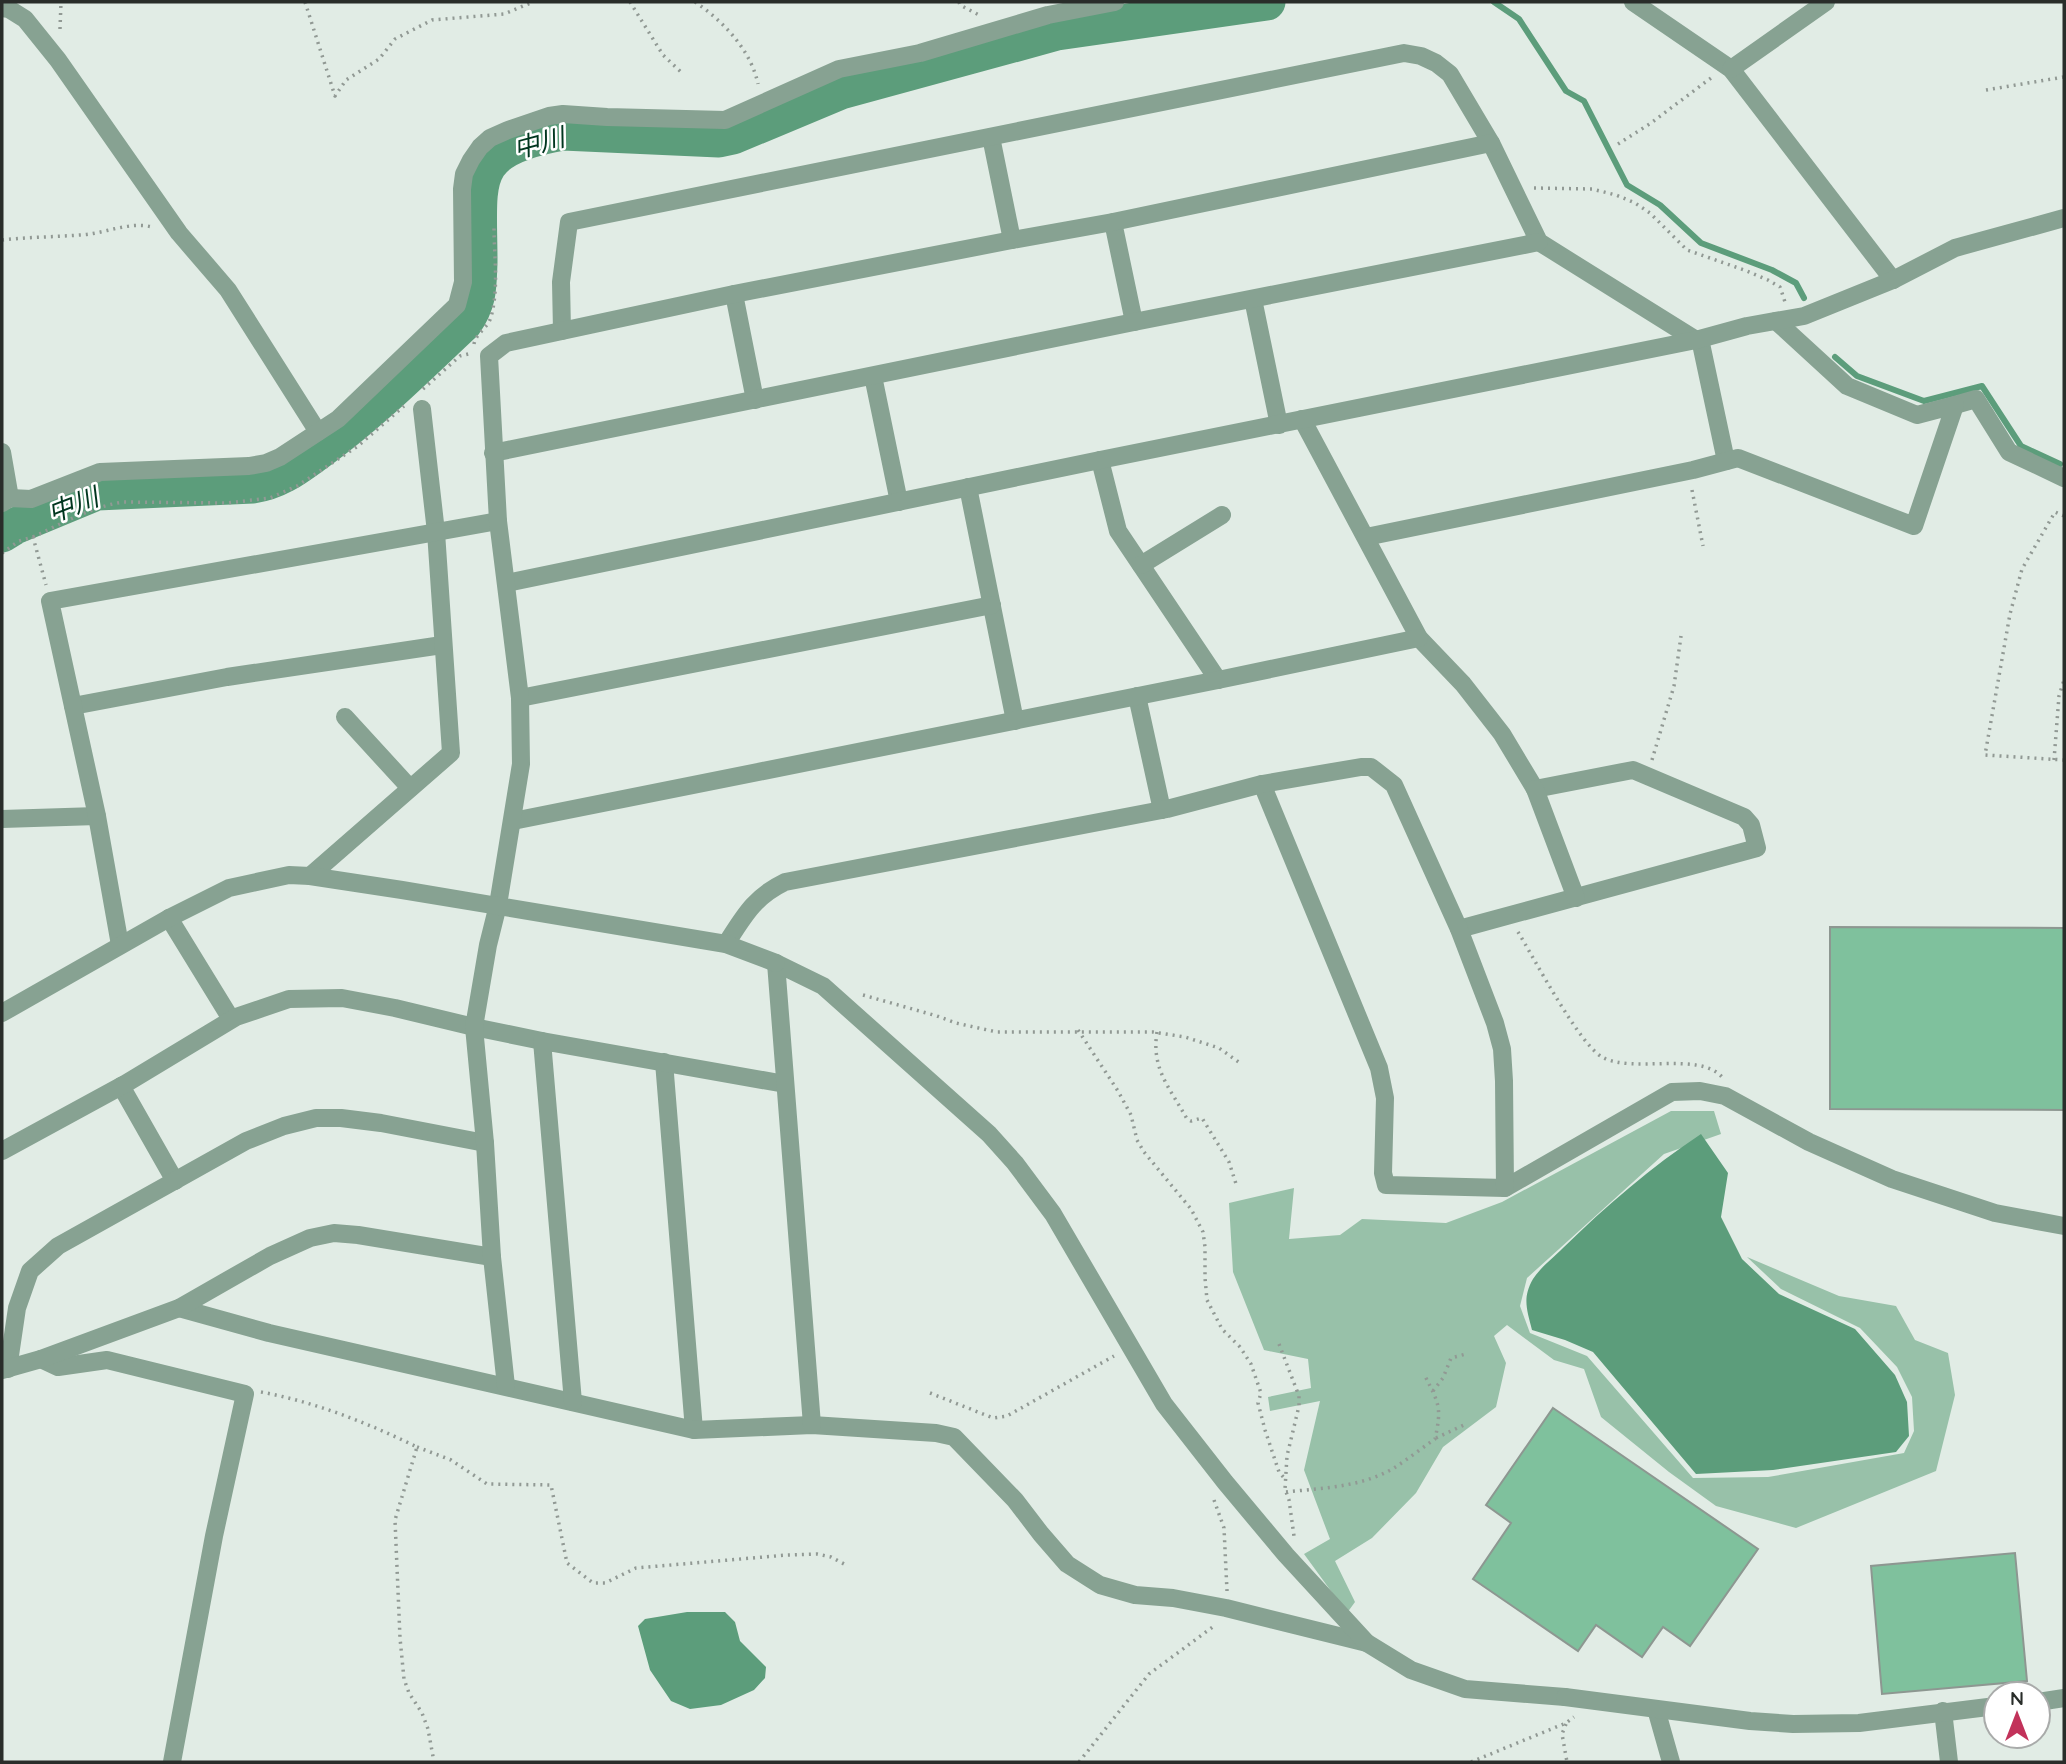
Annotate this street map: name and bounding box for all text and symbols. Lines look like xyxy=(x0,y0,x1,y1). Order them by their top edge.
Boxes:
water label: 中川 xyxy=(509,119,571,165)
water label: 中川 xyxy=(43,479,106,529)
north arrow xyxy=(1982,1680,2052,1750)
text: N xyxy=(2010,1686,2024,1710)

